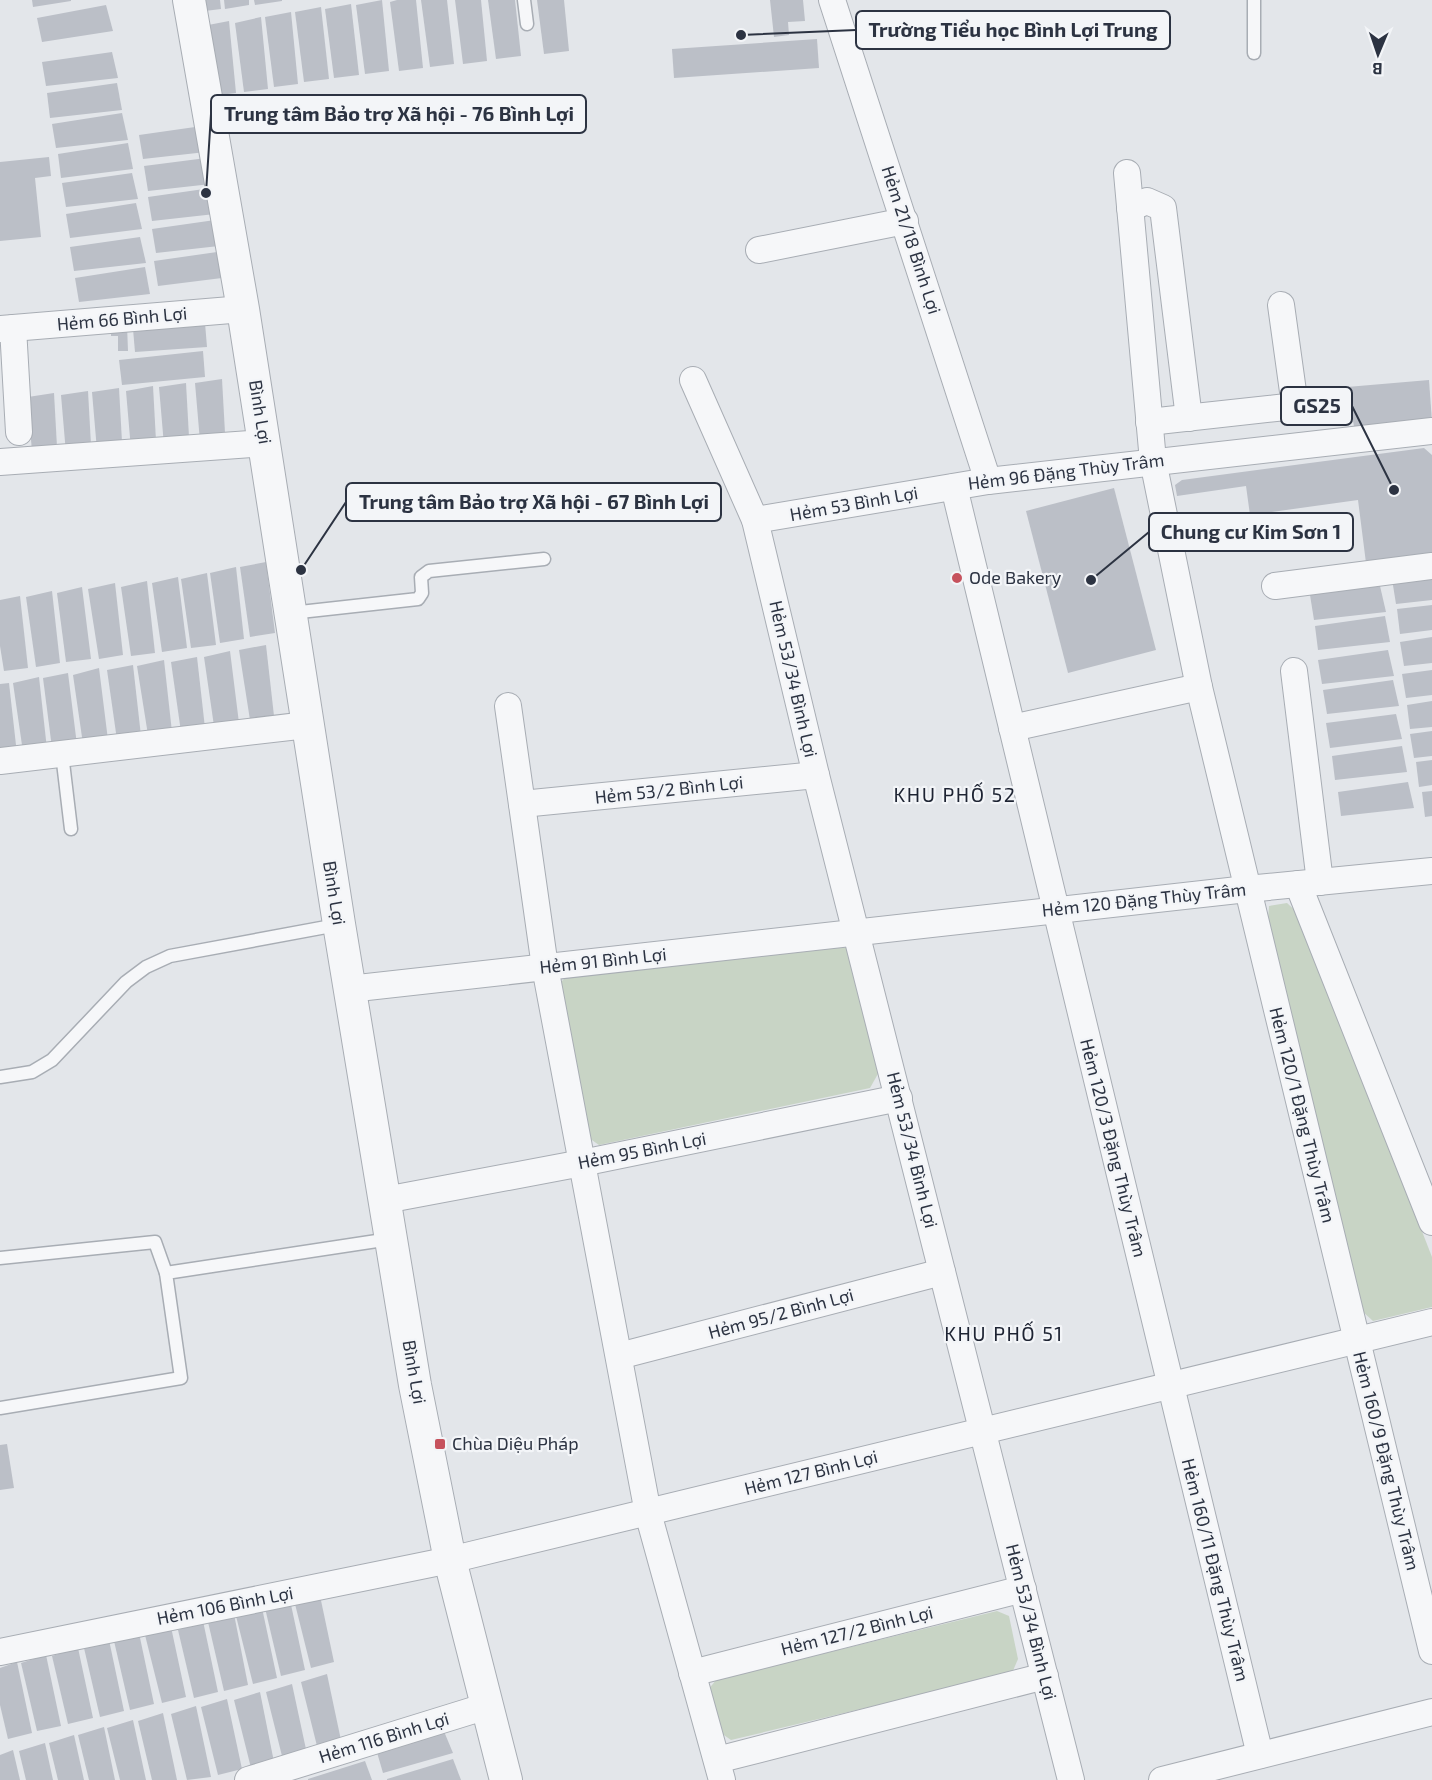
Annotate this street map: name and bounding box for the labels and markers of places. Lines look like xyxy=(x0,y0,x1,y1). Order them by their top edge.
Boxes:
callout: Trường Tiểu học Bình Lợi Trung xyxy=(856,11,1170,49)
callout: Trung tâm Bảo trợ Xã hội - 76 Bình Lợi xyxy=(211,95,586,133)
callout: GS25 xyxy=(1281,387,1352,425)
callout: Trung tâm Bảo trợ Xã hội - 67 Bình Lợi xyxy=(346,483,721,521)
callout: Chung cư Kim Sơn 1 xyxy=(1149,513,1353,551)
place label: Ode Bakery xyxy=(969,566,1062,588)
marker: Ode Bakery xyxy=(950,571,964,585)
place label: Chùa Diệu Pháp xyxy=(452,1432,579,1454)
marker: Chùa Diệu Pháp xyxy=(433,1437,447,1451)

